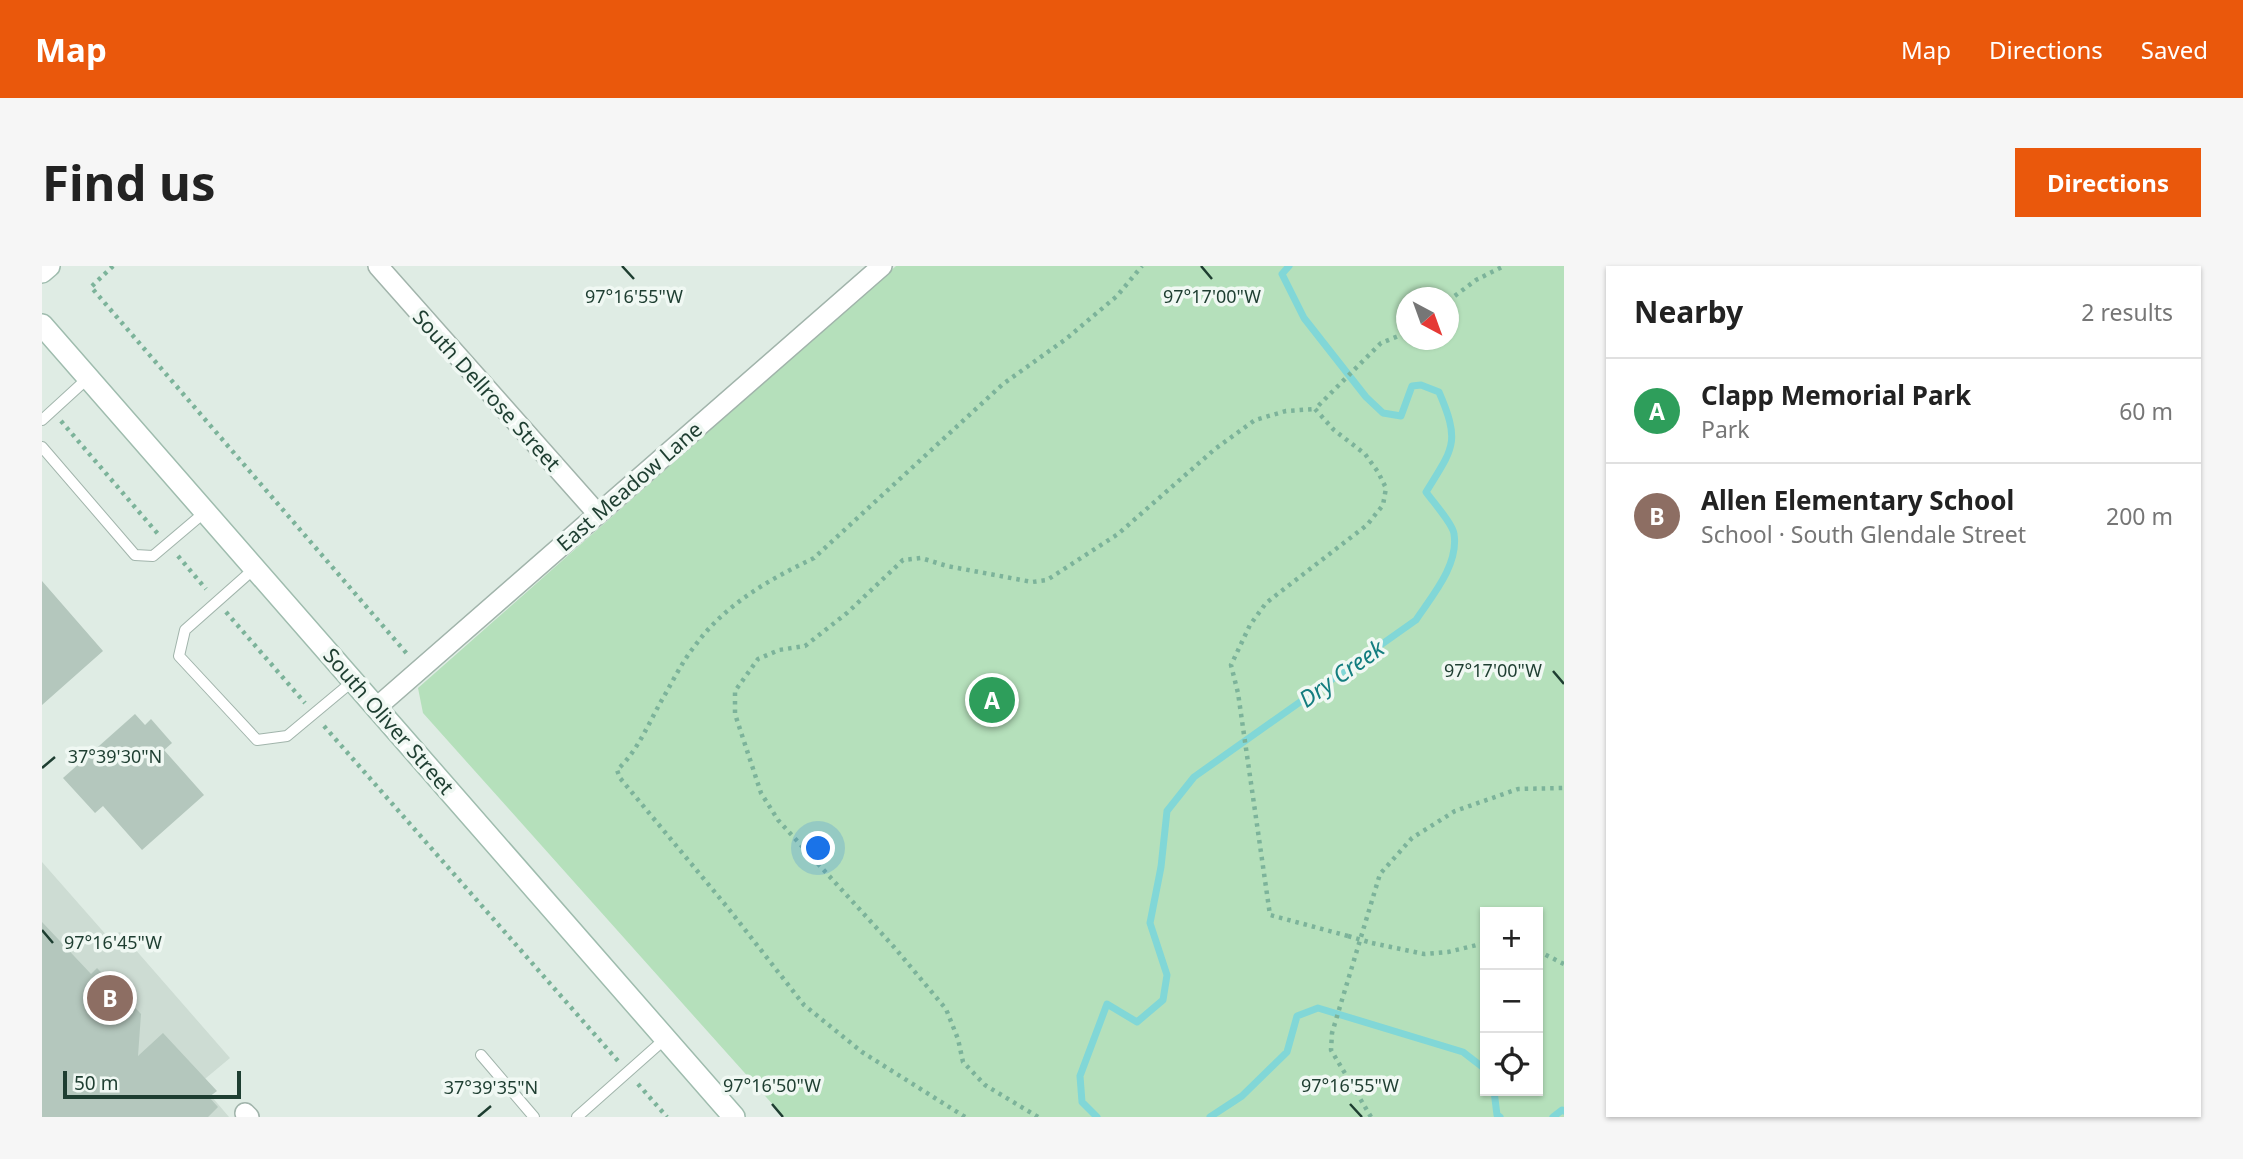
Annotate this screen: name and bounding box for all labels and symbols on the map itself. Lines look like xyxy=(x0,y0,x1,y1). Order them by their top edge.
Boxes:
text: 97°16'55"W xyxy=(585,284,683,308)
text: 97°17'00"W xyxy=(1163,284,1261,308)
north arrow xyxy=(1396,287,1459,350)
street label: South Dellrose Street xyxy=(407,303,567,477)
street label: East Meadow Lane xyxy=(550,415,708,557)
water label: Dry Creek xyxy=(1292,631,1392,714)
street label: South Oliver Street xyxy=(318,642,461,801)
text: 97°17'00"W xyxy=(1444,658,1542,682)
pin: A xyxy=(969,674,1015,726)
text: 37°39'30"N xyxy=(68,744,162,768)
your location xyxy=(801,831,835,865)
text: 97°16'45"W xyxy=(64,930,162,954)
pin: B xyxy=(87,972,133,1024)
scale bar xyxy=(63,1068,242,1100)
text: 97°16'50"W xyxy=(723,1073,821,1097)
text: 97°16'55"W xyxy=(1301,1073,1399,1097)
text: 37°39'35"N xyxy=(444,1075,538,1099)

